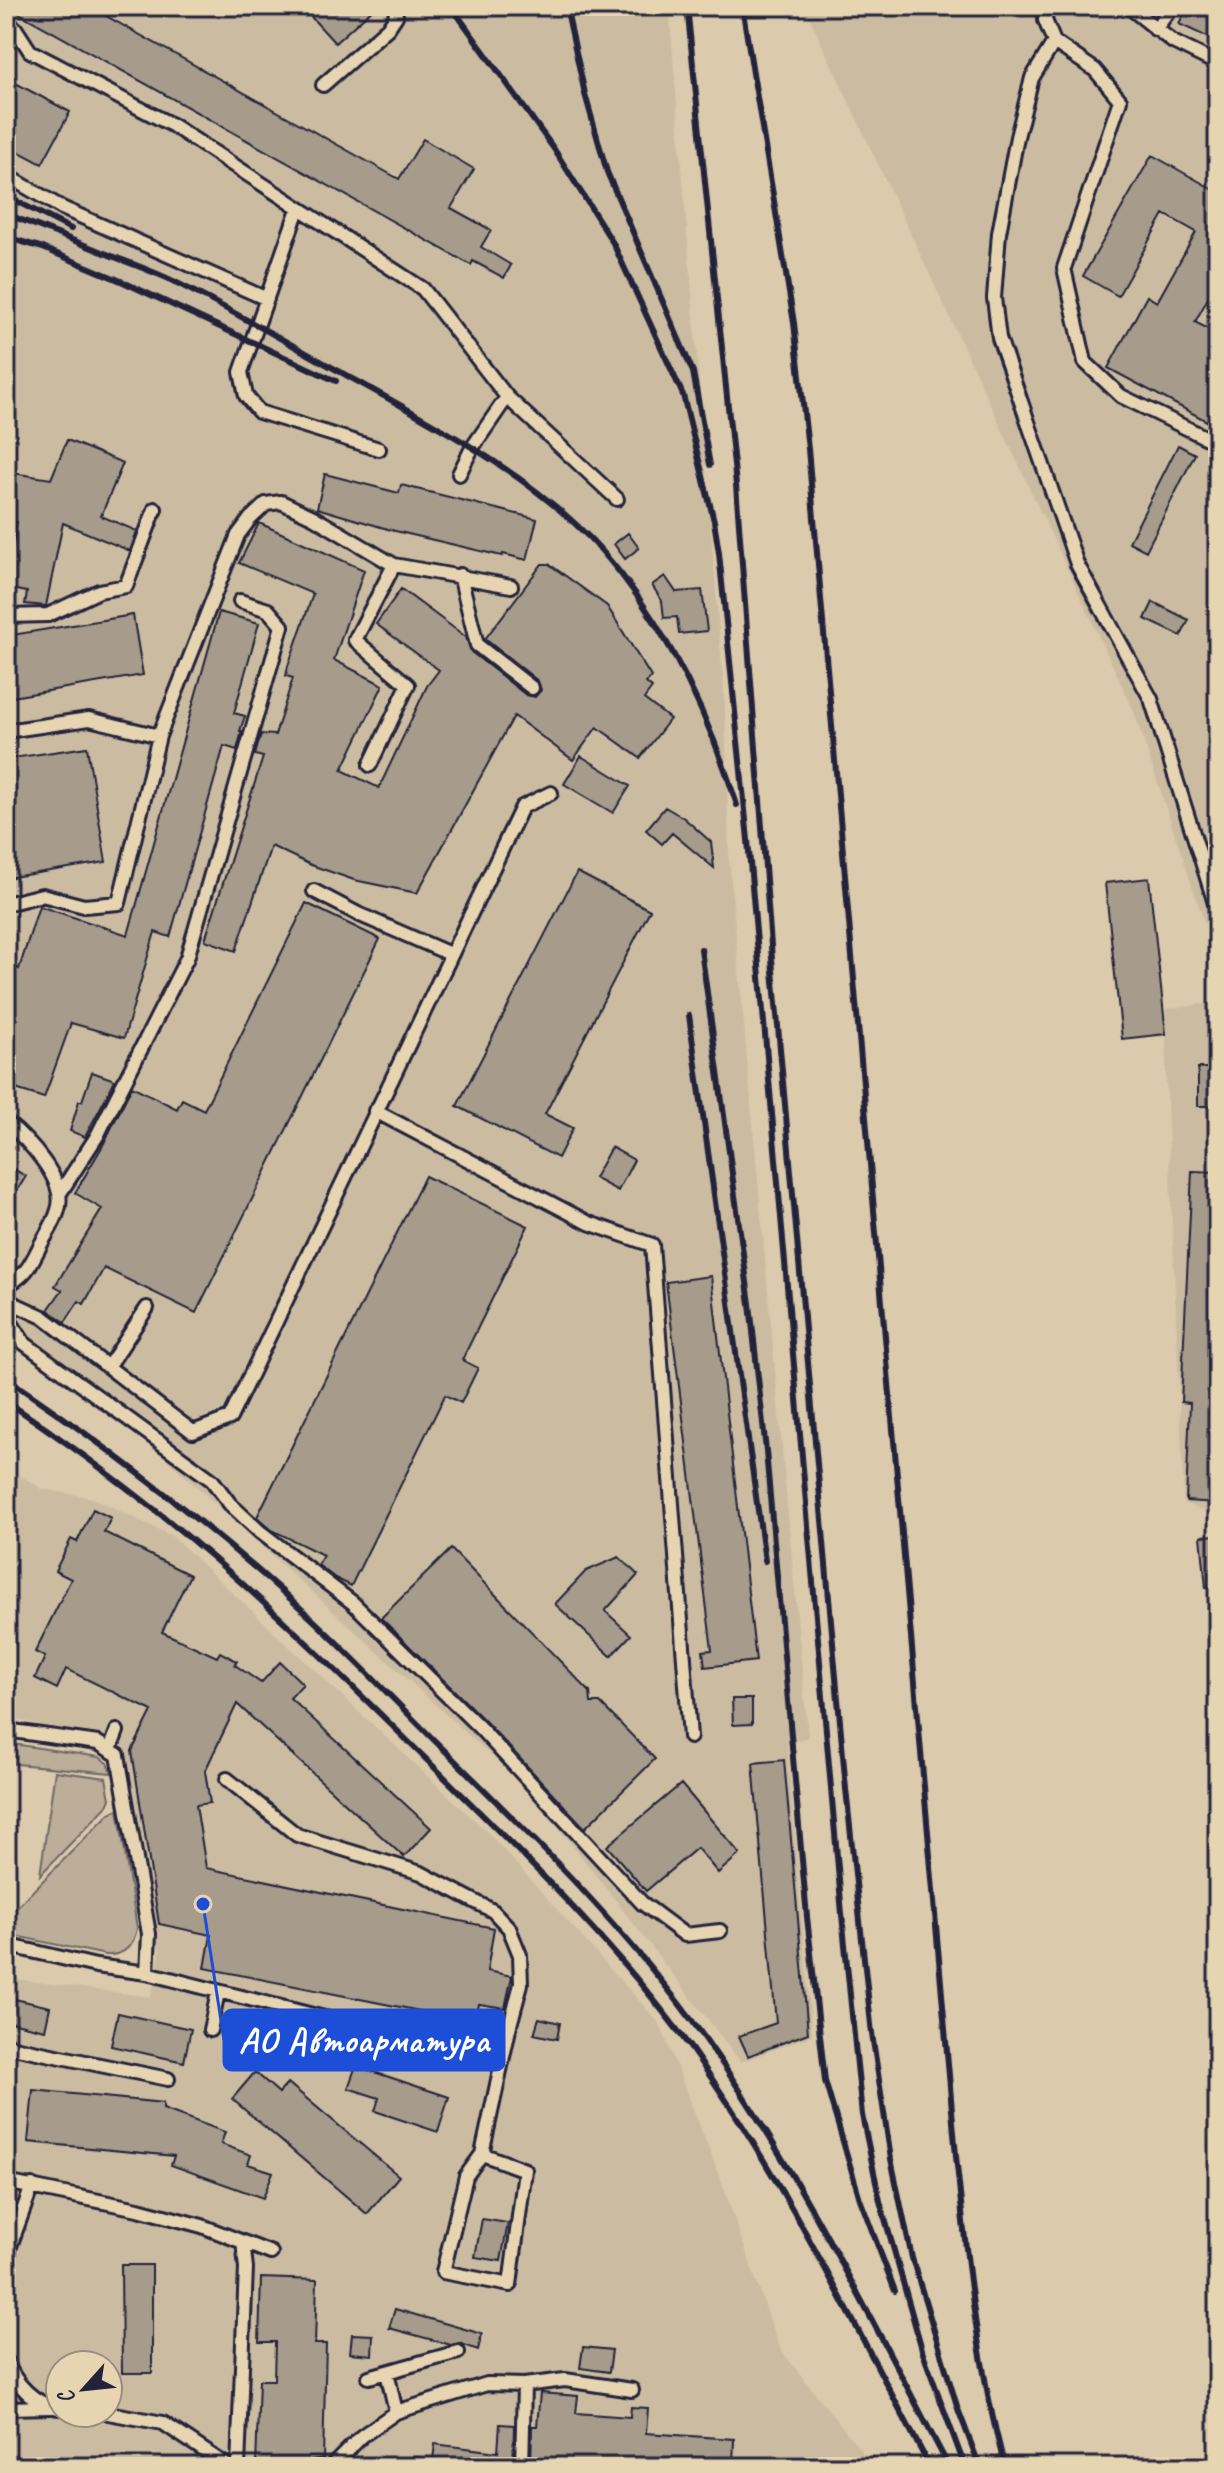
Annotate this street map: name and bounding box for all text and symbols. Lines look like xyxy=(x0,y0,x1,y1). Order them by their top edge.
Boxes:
callout: АО Автоарматура xyxy=(224,2010,504,2070)
text: АО Автоарматура xyxy=(239,2017,491,2063)
north arrow xyxy=(44,2349,124,2429)
text: С xyxy=(51,2384,82,2409)

